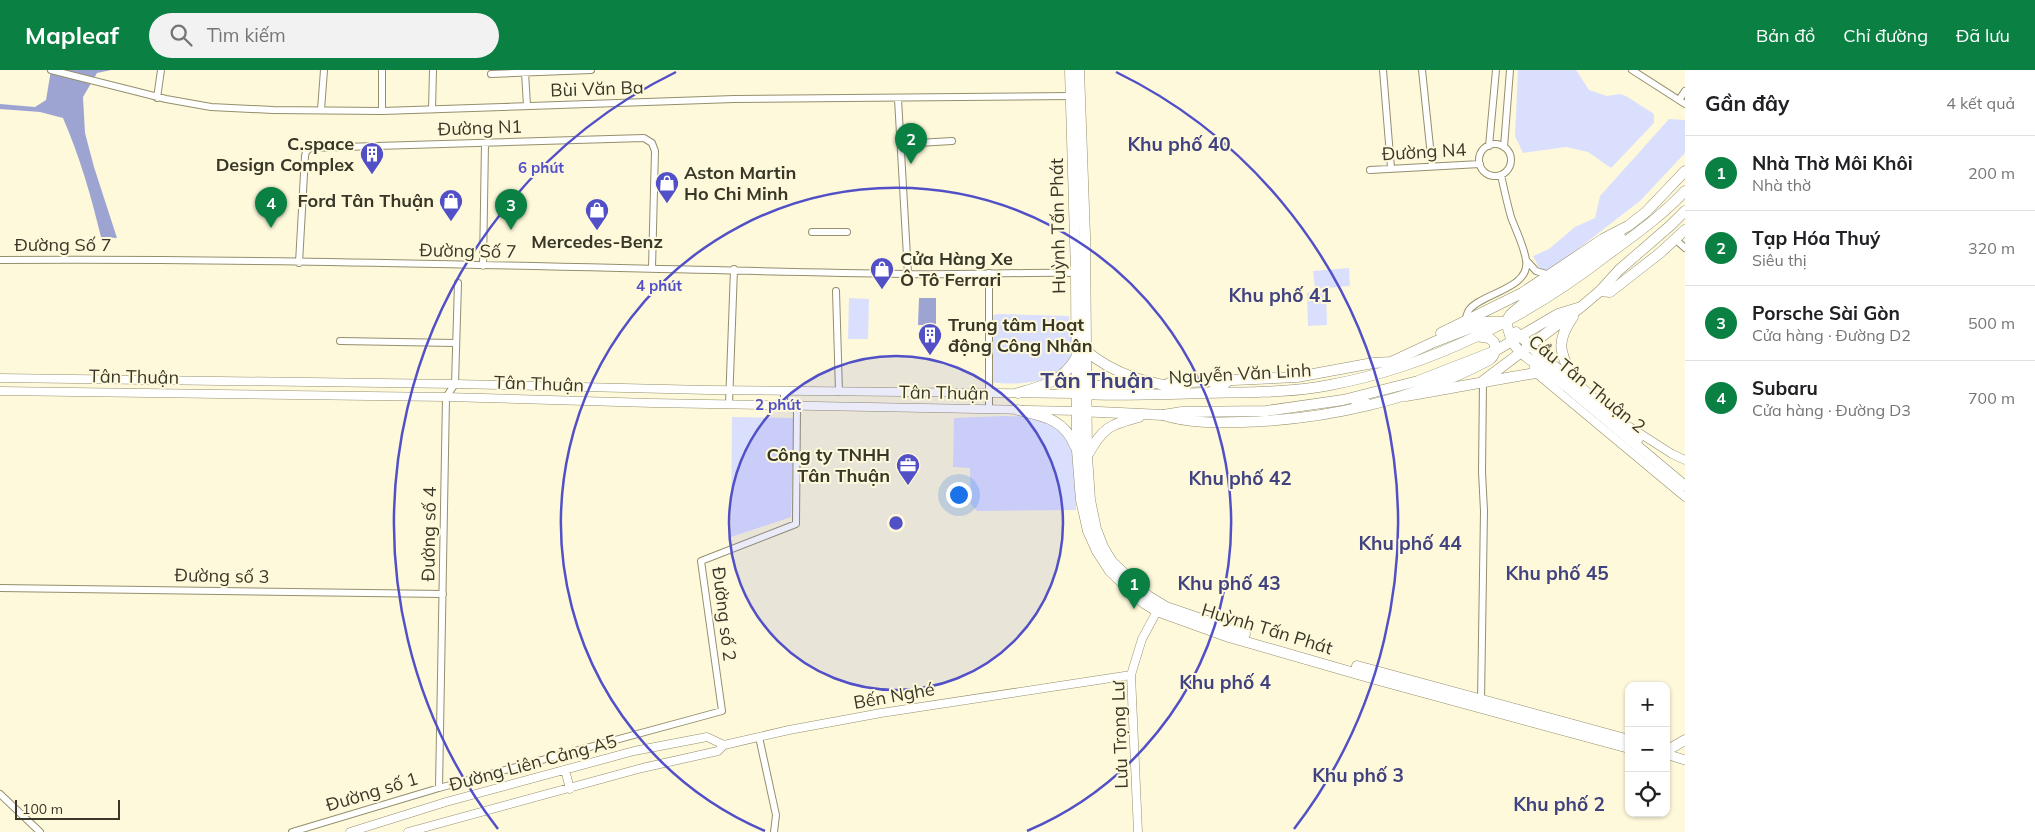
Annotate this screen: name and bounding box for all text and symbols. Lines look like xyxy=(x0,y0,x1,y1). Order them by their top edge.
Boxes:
search box xyxy=(149,13,499,58)
text: Mapleaf xyxy=(25,20,119,50)
icon: search xyxy=(167,21,195,49)
text: Tìm kiếm xyxy=(207,23,286,47)
text: Bản đồ xyxy=(1756,24,1815,47)
text: Chỉ đường xyxy=(1843,24,1928,47)
text: Đã lưu xyxy=(1956,24,2010,47)
street label: Bùi Văn Ba xyxy=(550,75,644,102)
text: Gần đây xyxy=(1705,90,1789,116)
text: 4 kết quả xyxy=(1946,93,2015,113)
street label: Đường N1 xyxy=(437,115,523,140)
pin: 2 xyxy=(895,123,927,164)
place label: C.space Design Complex xyxy=(216,132,355,176)
district label: Khu phố 40 xyxy=(1127,132,1231,156)
street label: Đường N4 xyxy=(1381,138,1467,165)
building icon: C.space Design Complex xyxy=(359,141,385,175)
text: Nhà Thờ Môi Khôi xyxy=(1752,151,1913,175)
text: 6 phút xyxy=(518,158,564,177)
street label: Huỳnh Tấn Phát xyxy=(1045,158,1070,294)
place label: Aston Martin Ho Chi Minh xyxy=(684,161,796,205)
text: 1 xyxy=(1716,163,1726,183)
text: 200 m xyxy=(1968,163,2015,183)
shop icon: Aston Martin Ho Chi Minh xyxy=(654,170,680,204)
text: Nhà thờ xyxy=(1752,175,1811,195)
pin: 4 xyxy=(255,187,287,228)
shop icon: Ford Tân Thuận xyxy=(438,188,464,222)
place label: Ford Tân Thuận xyxy=(298,189,434,212)
pin: 3 xyxy=(495,189,527,230)
shop icon: Mercedes-Benz xyxy=(584,197,610,231)
text: Tạp Hóa Thuý xyxy=(1752,226,1880,250)
place label: Mercedes-Benz xyxy=(531,230,663,253)
street label: Đường Số 7 xyxy=(14,233,112,256)
street label: Đường Số 7 xyxy=(419,238,517,263)
text: 2 xyxy=(1716,238,1726,258)
text: 320 m xyxy=(1968,238,2015,258)
place label: Cửa Hàng Xe Ô Tô Ferrari xyxy=(900,247,1013,291)
text: Siêu thị xyxy=(1752,250,1807,270)
shop icon: Cửa Hàng Xe Ô Tô Ferrari xyxy=(869,256,895,290)
text: 4 phút xyxy=(636,276,682,295)
district label: Khu phố 41 xyxy=(1228,283,1332,307)
text: Porsche Sài Gòn xyxy=(1752,301,1900,325)
place label: Trung tâm Hoạt động Công Nhân xyxy=(948,313,1093,357)
text: 3 xyxy=(1716,313,1726,333)
text: 500 m xyxy=(1968,313,2015,333)
building icon: Trung tâm Hoạt động Công Nhân xyxy=(917,322,943,356)
text: Cửa hàng · Đường D2 xyxy=(1752,325,1911,345)
street label: Cầu Tân Thuận 2 xyxy=(1524,329,1650,438)
street label: Nguyễn Văn Linh xyxy=(1168,358,1312,389)
street label: Tân Thuận xyxy=(89,364,179,389)
district label: Tân Thuận xyxy=(1040,366,1154,394)
street label: Tân Thuận xyxy=(494,370,584,397)
text: Subaru xyxy=(1752,376,1818,400)
street label: Tân Thuận xyxy=(899,380,989,405)
text: 4 xyxy=(1716,388,1726,408)
text: 700 m xyxy=(1968,388,2015,408)
text: 2 phút xyxy=(755,395,801,414)
text: Cửa hàng · Đường D3 xyxy=(1752,400,1911,420)
place label: Công ty TNHH Tân Thuận xyxy=(766,443,890,487)
office icon: Công ty TNHH Tân Thuận xyxy=(895,452,921,486)
district label: Khu phố 42 xyxy=(1188,466,1292,490)
your location xyxy=(946,482,972,508)
street label: Đường số 4 xyxy=(416,486,441,582)
centre of rings xyxy=(887,514,905,532)
district label: Khu phố 44 xyxy=(1358,531,1462,555)
district label: Khu phố 45 xyxy=(1505,561,1609,585)
street label: Đường số 3 xyxy=(174,563,270,588)
street label: Đường số 2 xyxy=(707,565,742,662)
pin: 1 xyxy=(1118,568,1150,609)
district label: Khu phố 43 xyxy=(1177,571,1281,595)
street label: Huỳnh Tấn Phát xyxy=(1199,598,1335,659)
district label: Khu phố 4 xyxy=(1179,670,1271,694)
street label: Bến Nghé xyxy=(852,677,936,714)
street label: Lưu Trọng Lư xyxy=(1106,679,1133,789)
map controls xyxy=(1625,682,1670,817)
button: + xyxy=(1625,682,1670,727)
button: − xyxy=(1625,727,1670,772)
street label: Đường Liên Cảng A5 xyxy=(447,729,619,796)
district label: Khu phố 3 xyxy=(1312,763,1404,787)
street label: Đường số 1 xyxy=(323,767,421,816)
button: locate xyxy=(1625,772,1670,817)
district label: Khu phố 2 xyxy=(1513,792,1605,816)
scale bar xyxy=(15,797,120,820)
text: 100 m xyxy=(22,800,63,818)

